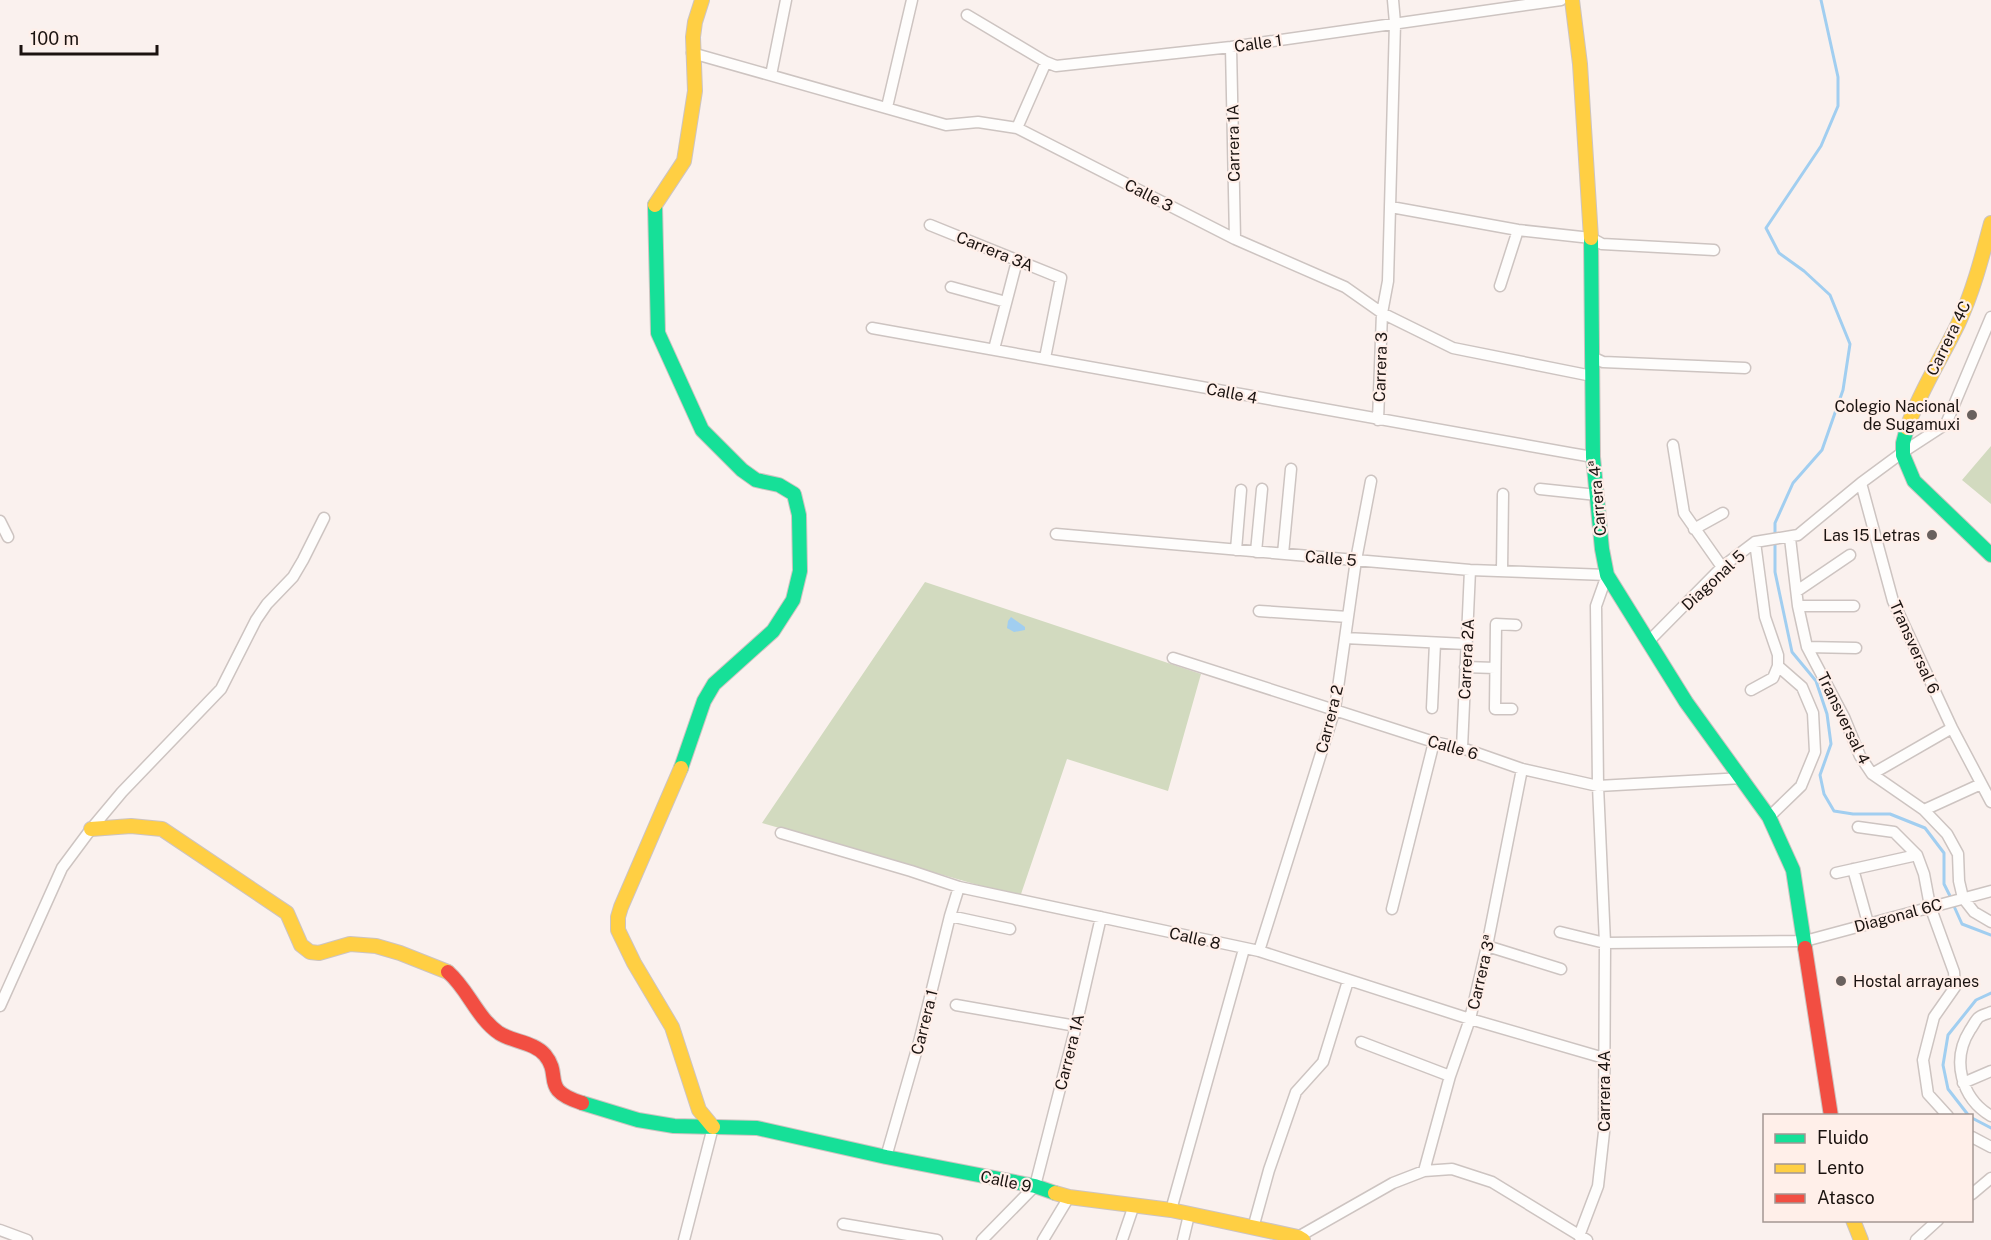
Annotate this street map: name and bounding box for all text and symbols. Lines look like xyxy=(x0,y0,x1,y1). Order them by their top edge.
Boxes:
scale bar xyxy=(21,18,158,56)
text: 100 m xyxy=(30,28,79,49)
street label: Calle 1 xyxy=(1233,31,1283,56)
street label: Carrera 1A xyxy=(1223,104,1244,182)
street label: Calle 3 xyxy=(1121,175,1176,216)
street label: Carrera 3A xyxy=(954,227,1036,276)
street label: Carrera 4C xyxy=(1922,298,1975,379)
street label: Carrera 3 xyxy=(1370,332,1391,402)
street label: Calle 4 xyxy=(1205,379,1259,408)
place label: Colegio Nacional de Sugamuxi xyxy=(1834,397,1960,434)
marker: Colegio Nacional de Sugamuxi xyxy=(1965,408,1979,422)
street label: Carrera 4ª xyxy=(1585,459,1610,537)
place label: Las 15 Letras xyxy=(1823,526,1920,545)
marker: Las 15 Letras xyxy=(1925,528,1939,542)
street label: Diagonal 5 xyxy=(1678,546,1749,614)
street label: Calle 5 xyxy=(1304,547,1358,570)
street label: Transversal 6 xyxy=(1886,598,1944,697)
street label: Carrera 2A xyxy=(1455,618,1478,700)
street label: Transversal 4 xyxy=(1813,669,1874,767)
street label: Carrera 2 xyxy=(1312,683,1347,755)
street label: Calle 6 xyxy=(1425,731,1480,764)
street label: Diagonal 6C xyxy=(1852,895,1944,936)
street label: Calle 8 xyxy=(1167,923,1222,954)
street label: Carrera 3ª xyxy=(1464,933,1499,1012)
place label: Hostal arrayanes xyxy=(1853,972,1979,991)
marker: Hostal arrayanes xyxy=(1834,974,1848,988)
street label: Carrera 1 xyxy=(907,988,942,1057)
street label: Carrera 1A xyxy=(1051,1012,1088,1092)
street label: Carrera 4A xyxy=(1595,1050,1614,1132)
legend xyxy=(1763,1114,1973,1222)
text: Fluido xyxy=(1817,1127,1869,1148)
text: Lento xyxy=(1817,1157,1864,1178)
street label: Calle 9 xyxy=(979,1167,1033,1196)
text: Atasco xyxy=(1817,1187,1875,1208)

